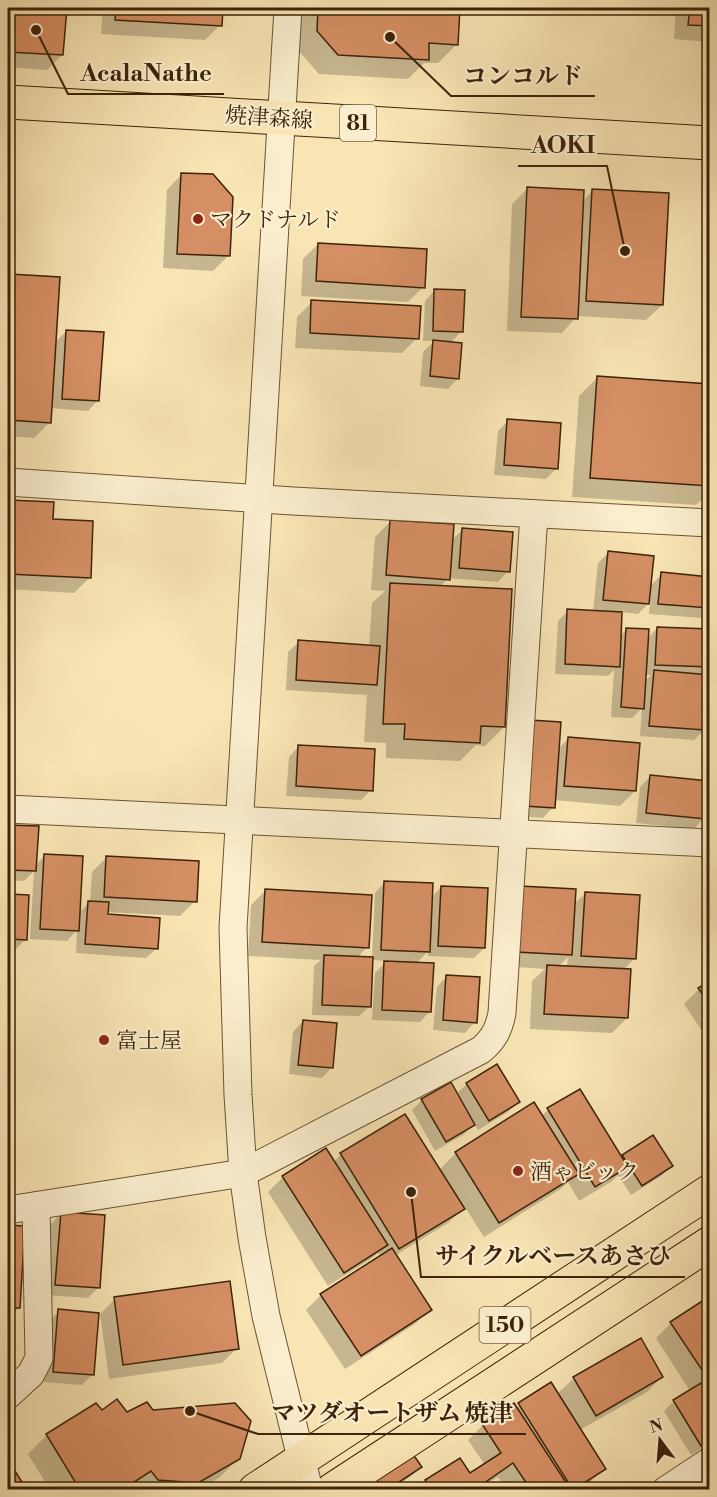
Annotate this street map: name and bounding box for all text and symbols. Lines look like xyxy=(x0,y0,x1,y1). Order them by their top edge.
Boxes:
callout: AcalaNathe xyxy=(68,52,224,94)
callout: コンコルド xyxy=(451,54,595,96)
text: AcalaNathe xyxy=(79,59,212,89)
text: コンコルド xyxy=(463,62,583,92)
street label: 焼津森線 xyxy=(224,102,314,135)
road number: 81 xyxy=(340,105,376,141)
callout: AOKI xyxy=(518,124,607,166)
text: AOKI xyxy=(530,131,595,161)
place label: マクドナルド xyxy=(210,207,341,234)
marker: マクドナルド xyxy=(191,212,205,226)
place label: 富士屋 xyxy=(116,1028,182,1055)
marker: 富士屋 xyxy=(97,1033,111,1047)
place label: 酒ゃビック xyxy=(530,1159,639,1186)
marker: 酒ゃビック xyxy=(511,1164,525,1178)
callout: サイクルベースあさひ xyxy=(421,1235,685,1277)
text: サイクルベースあさひ xyxy=(435,1242,671,1272)
road number: 150 xyxy=(480,1307,530,1343)
callout: マツダオートザム 焼津 xyxy=(258,1392,526,1434)
text: マツダオートザム 焼津 xyxy=(271,1399,513,1429)
north arrow xyxy=(630,1410,690,1470)
text: N xyxy=(647,1415,665,1438)

